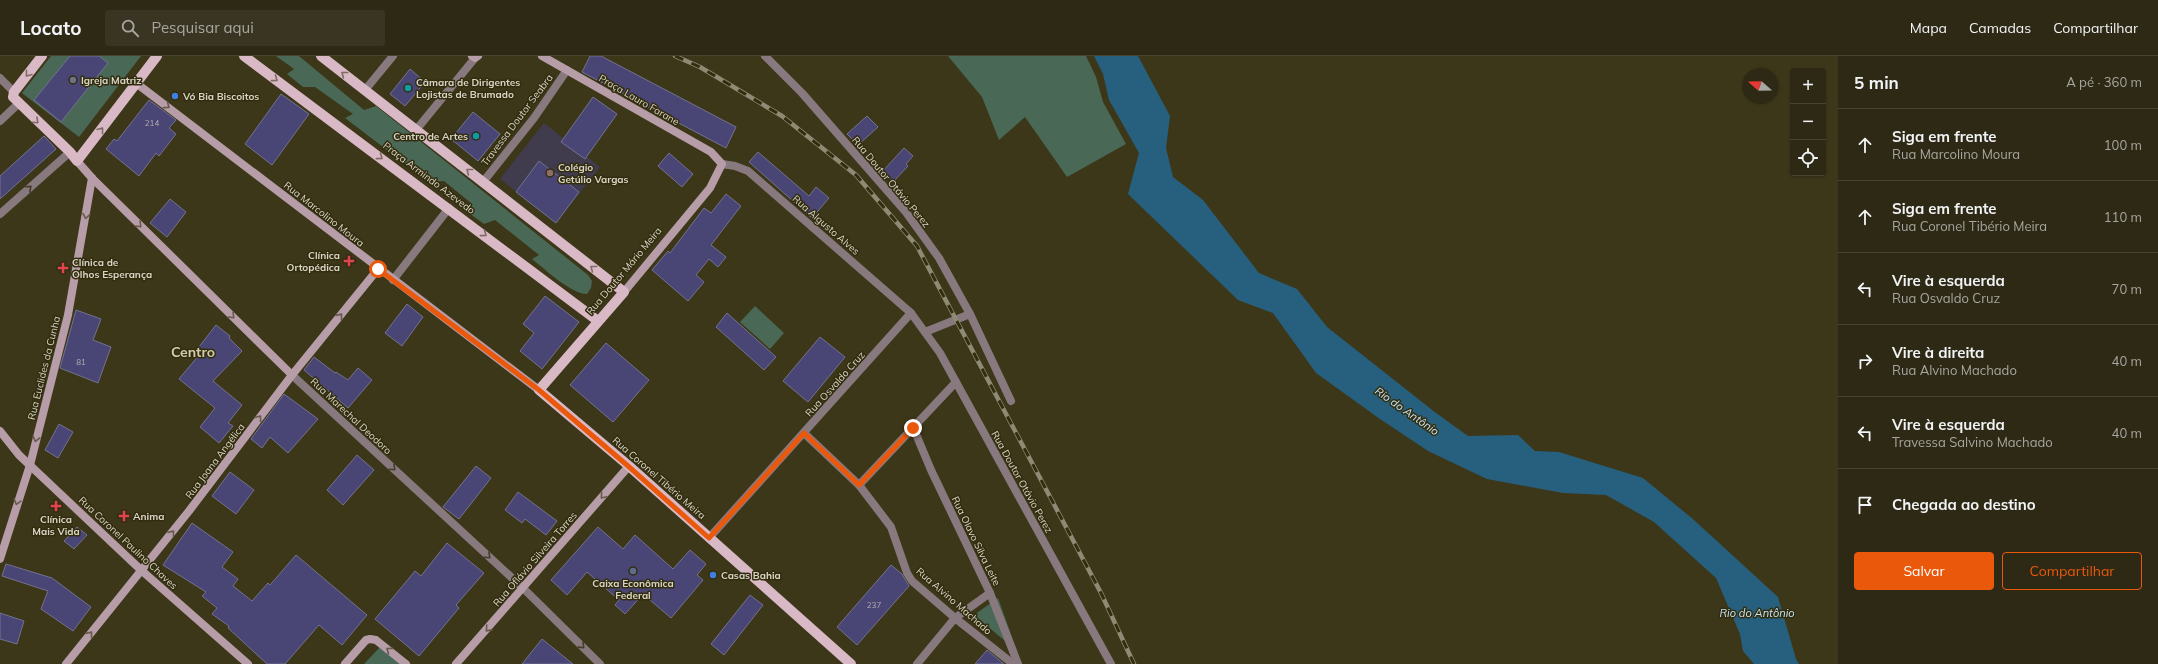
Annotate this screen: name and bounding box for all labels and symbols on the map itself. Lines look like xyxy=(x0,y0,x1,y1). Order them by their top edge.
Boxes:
north arrow xyxy=(1742,68,1778,104)
one-way arrow xyxy=(26,69,33,76)
one-way arrow xyxy=(341,71,348,78)
street label: Travessa Doutor Seabra xyxy=(478,72,556,168)
street label: Praça Lauro Farane xyxy=(596,72,682,128)
place label: Igreja Matriz xyxy=(81,74,141,87)
one-way arrow xyxy=(271,74,278,81)
marker: Igreja Matriz xyxy=(68,75,78,85)
place label: Câmara de Dirigentes Lojistas de Brumado xyxy=(416,76,520,101)
marker: Câmara de Dirigentes Lojistas de Brumado xyxy=(403,83,413,93)
place label: Vó Bia Biscoitos xyxy=(182,90,259,103)
marker: Vó Bia Biscoitos xyxy=(170,91,180,101)
one-way arrow xyxy=(163,101,170,108)
one-way arrow xyxy=(32,116,39,123)
house number: 214 xyxy=(145,118,159,128)
one-way arrow xyxy=(96,128,103,135)
place label: Centro de Artes xyxy=(393,130,468,143)
marker: Centro de Artes xyxy=(471,131,481,141)
street label: Rua Doutor Otávio Perez xyxy=(849,134,933,230)
street label: Praça Armindo Azevedo xyxy=(380,139,478,217)
one-way arrow xyxy=(375,152,382,159)
place label: Colégio Getúlio Vargas xyxy=(558,161,629,186)
one-way arrow xyxy=(466,168,473,175)
marker: Colégio Getúlio Vargas xyxy=(545,168,555,178)
street label: Rua Marcolino Moura xyxy=(281,179,367,249)
one-way arrow xyxy=(24,185,32,193)
street label: Rua Algusto Alves xyxy=(790,192,862,258)
one-way arrow xyxy=(82,213,91,219)
one-way arrow xyxy=(134,220,142,228)
street label: Rua Doutor Mário Meira xyxy=(583,224,665,318)
one-way arrow xyxy=(480,229,487,237)
place label: Clínica Ortopédica xyxy=(287,249,340,274)
marker: Clínica Ortopédica xyxy=(343,255,355,267)
place label: Clínica de Olhos Esperança xyxy=(72,256,152,281)
route start xyxy=(369,260,387,278)
marker: Clínica de Olhos Esperança xyxy=(57,262,69,274)
one-way arrow xyxy=(591,265,598,272)
one-way arrow xyxy=(227,311,235,319)
one-way arrow xyxy=(335,314,342,321)
street label: Rua Euclides da Cunha xyxy=(25,315,63,421)
district label: Centro xyxy=(171,343,215,361)
street label: Rua Osvaldo Cruz xyxy=(802,349,868,419)
house number: 81 xyxy=(76,357,86,367)
street label: Rua Marechal Deodoro xyxy=(308,375,395,457)
water label: Rio do Antônio xyxy=(1372,384,1442,438)
one-way arrow xyxy=(255,416,262,423)
route end xyxy=(904,419,922,437)
street label: Rua Joana Angélica xyxy=(182,421,248,501)
street label: Rua Doutor Otávio Perez xyxy=(988,429,1056,535)
street label: Rua Coronel Tibério Meira xyxy=(610,434,708,522)
one-way arrow xyxy=(33,436,41,442)
one-way arrow xyxy=(388,463,396,471)
one-way arrow xyxy=(600,491,607,498)
street label: Rua Coronel Paulino Chaves xyxy=(76,494,180,592)
street label: Rua Olavo Silva Leite xyxy=(949,494,1003,588)
one-way arrow xyxy=(13,498,22,505)
marker: Clínica Mais Vida xyxy=(50,500,62,512)
street label: Rua Oflávio Silveira Torres xyxy=(490,509,580,609)
marker: Anima xyxy=(118,510,130,522)
place label: Anima xyxy=(133,510,164,523)
place label: Clínica Mais Vida xyxy=(32,513,80,538)
one-way arrow xyxy=(167,530,174,537)
one-way arrow xyxy=(483,552,491,559)
street label: Rua Alvino Machado xyxy=(914,565,995,638)
marker: Caixa Econômica Federal xyxy=(628,566,638,576)
place label: Casas Bahia xyxy=(721,569,781,582)
marker: Casas Bahia xyxy=(708,570,718,580)
place label: Caixa Econômica Federal xyxy=(592,577,674,602)
house number: 237 xyxy=(867,600,881,610)
water label: Rio do Antônio xyxy=(1719,606,1795,620)
one-way arrow xyxy=(486,624,493,631)
one-way arrow xyxy=(85,631,92,638)
one-way arrow xyxy=(577,641,585,649)
one-way arrow xyxy=(386,647,393,655)

